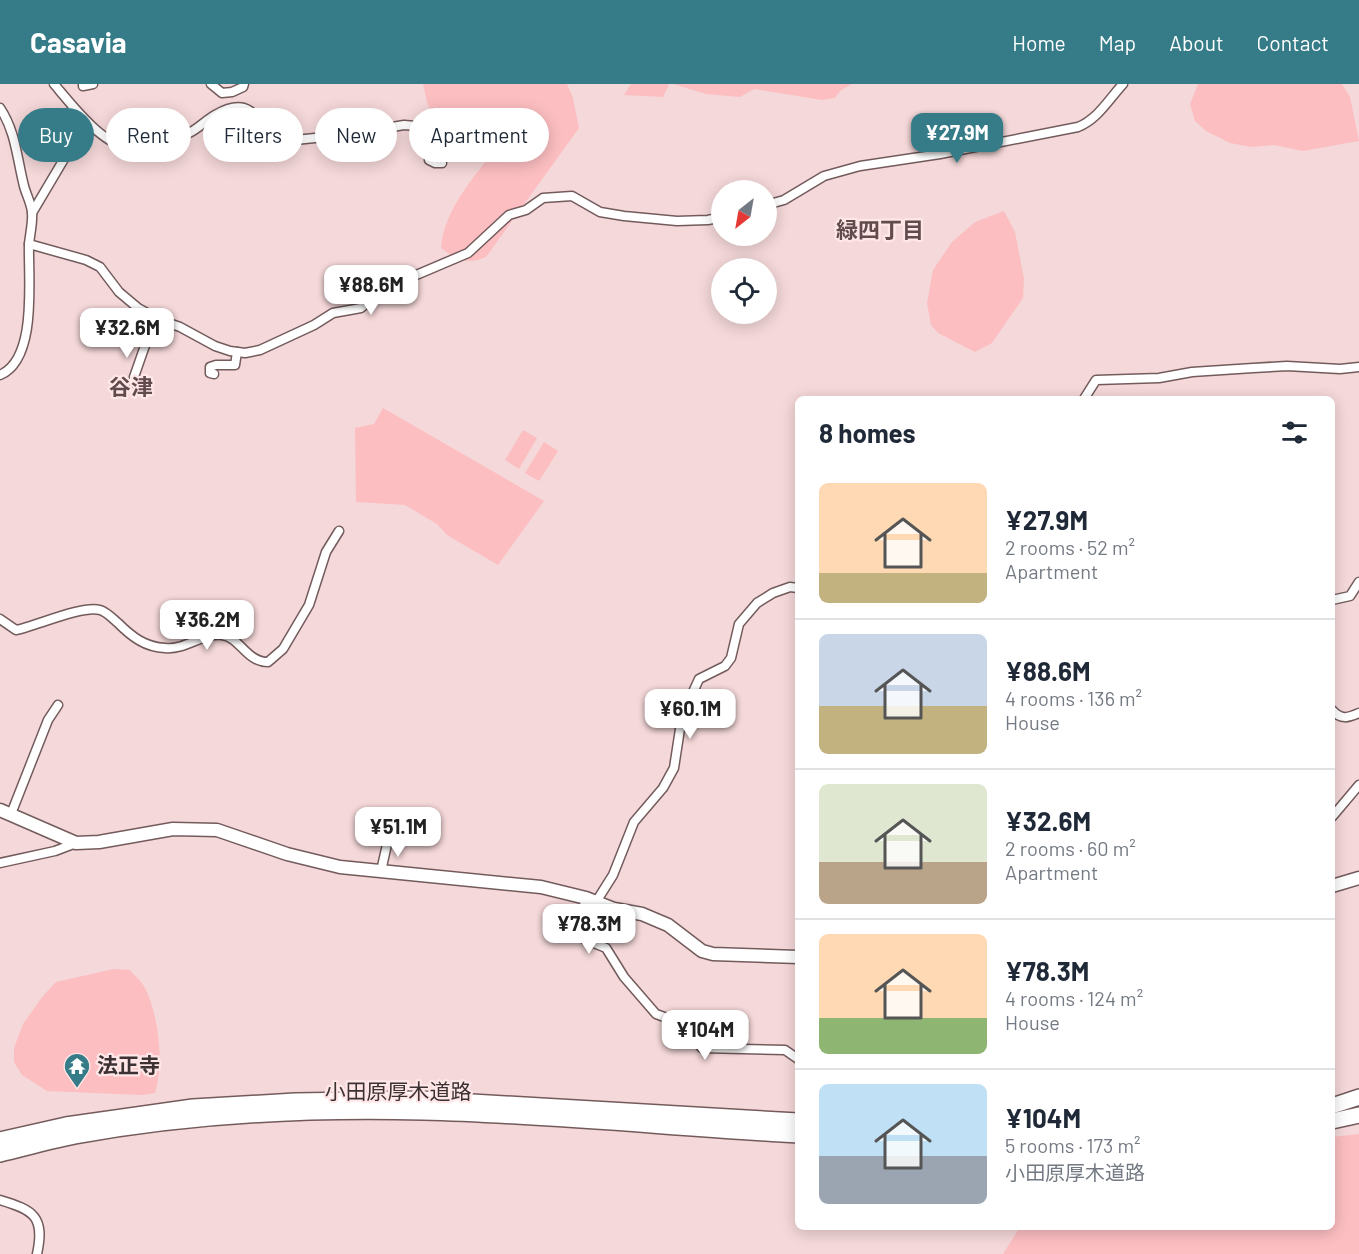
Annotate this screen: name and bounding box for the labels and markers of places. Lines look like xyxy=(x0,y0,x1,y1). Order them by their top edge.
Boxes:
pin: ¥27.9M xyxy=(908,113,1006,164)
pin: ¥88.6M xyxy=(322,265,420,316)
pin: ¥32.6M xyxy=(78,308,176,359)
pin: ¥36.2M xyxy=(158,600,256,651)
pin: ¥60.1M xyxy=(641,689,739,740)
pin: ¥51.1M xyxy=(349,807,447,858)
pin: ¥78.3M xyxy=(540,904,638,955)
pin: ¥104M xyxy=(663,1010,747,1061)
temple icon: 法正寺 xyxy=(62,1051,92,1089)
place label: 法正寺 xyxy=(97,1052,160,1077)

